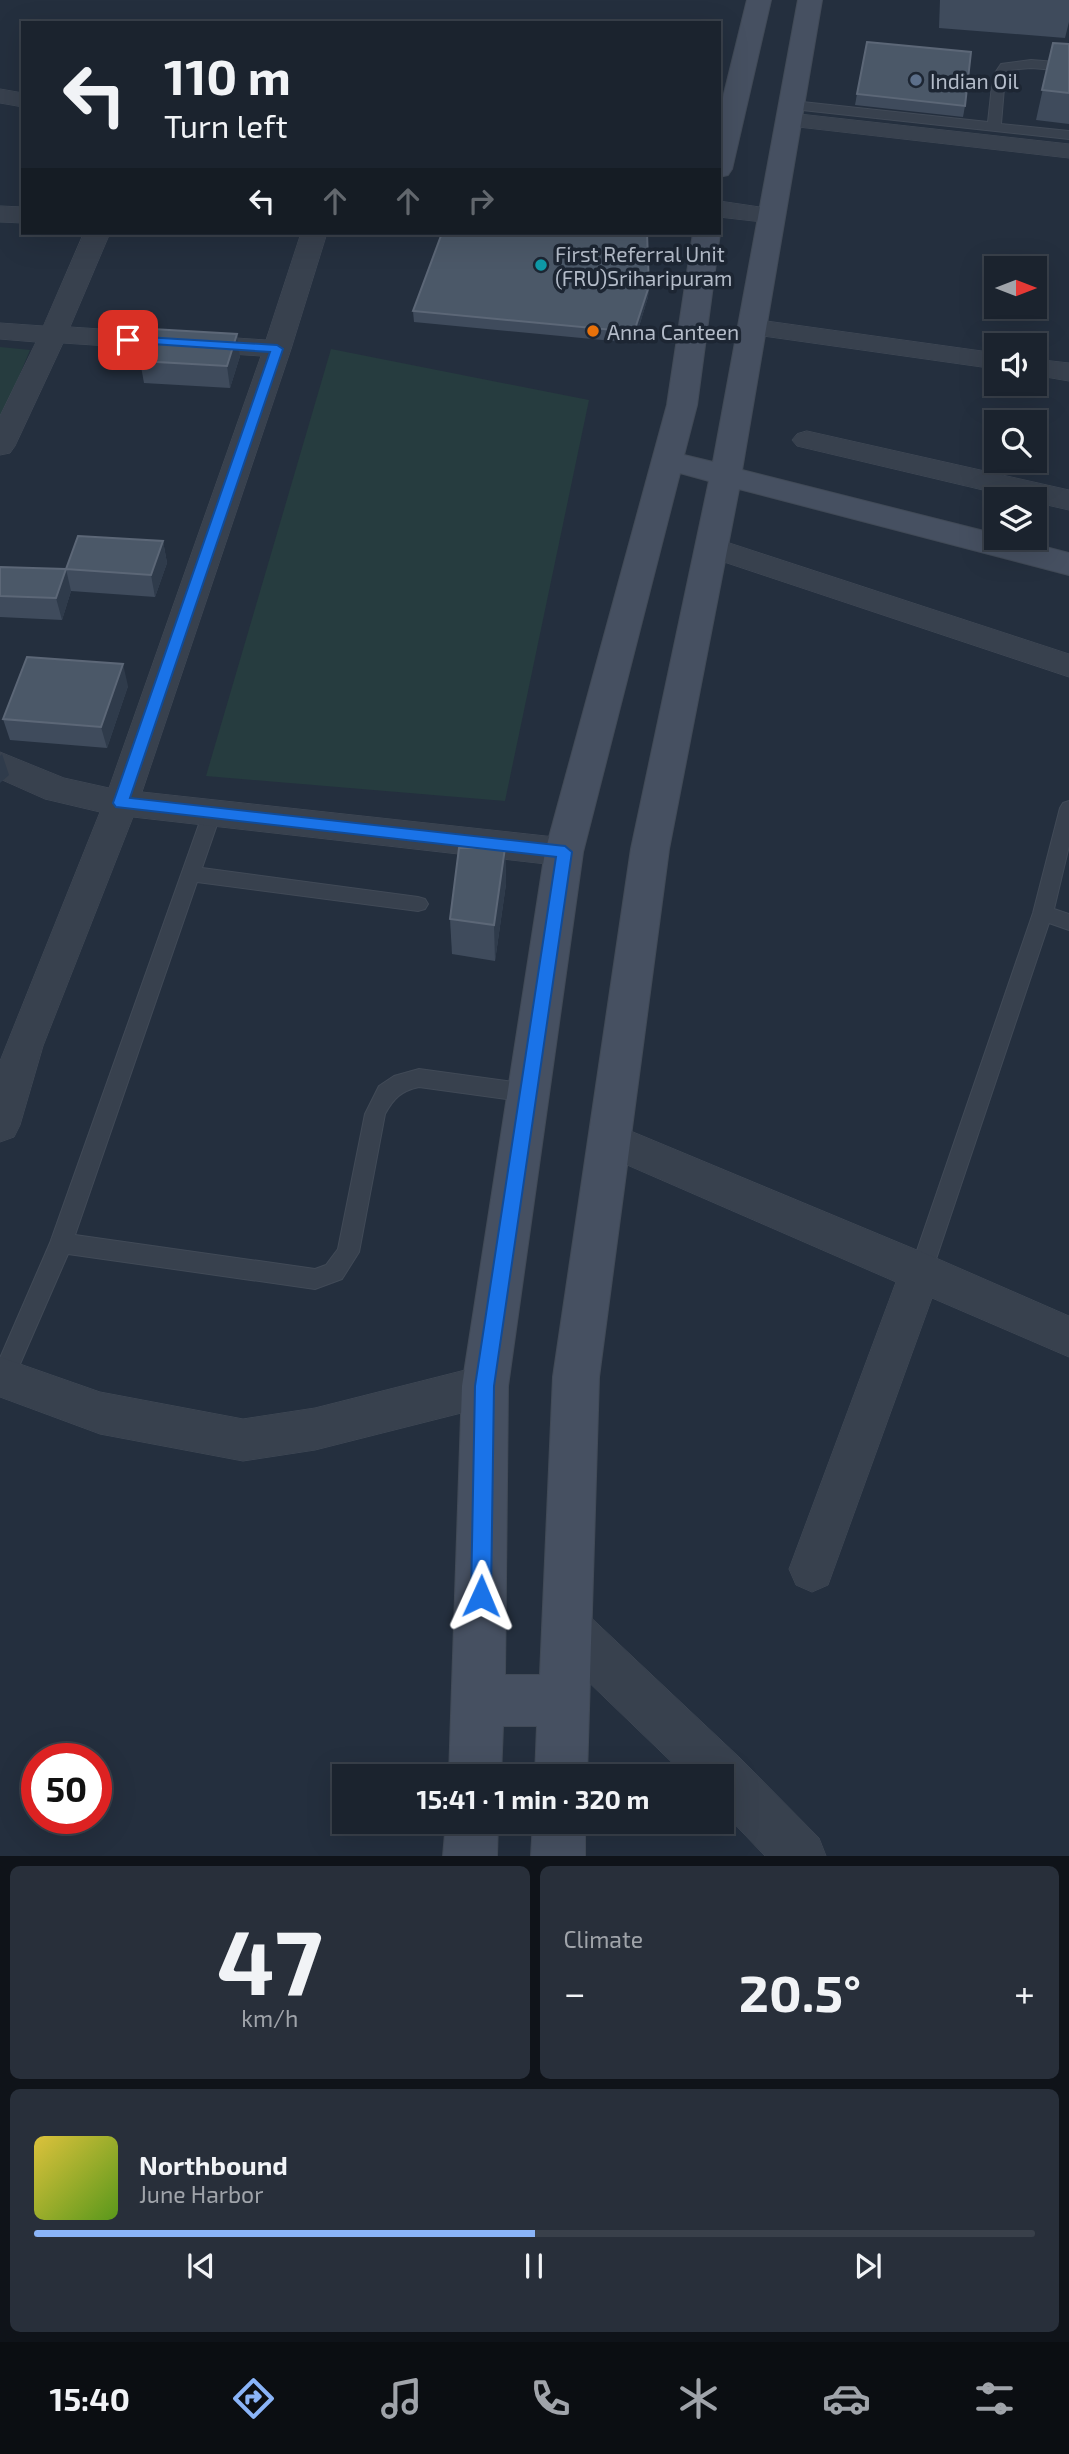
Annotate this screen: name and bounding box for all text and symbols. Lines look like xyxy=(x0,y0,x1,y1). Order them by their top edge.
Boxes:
text: 110 m xyxy=(164,46,291,105)
icon: left xyxy=(49,49,140,140)
place label: Indian Oil xyxy=(930,68,1020,93)
marker: Indian Oil xyxy=(908,72,924,88)
text: Turn left xyxy=(164,106,288,144)
icon: left xyxy=(243,182,281,220)
icon: ahead xyxy=(316,182,354,220)
icon: ahead xyxy=(389,182,427,220)
icon: right xyxy=(462,182,500,220)
place label: First Referral Unit (FRU)Sriharipuram xyxy=(555,241,733,290)
north arrow xyxy=(984,256,1046,318)
map controls xyxy=(984,256,1047,550)
marker: First Referral Unit (FRU)Sriharipuram xyxy=(533,257,549,273)
pin xyxy=(98,310,158,370)
place label: Anna Canteen xyxy=(607,319,739,344)
icon: arrive xyxy=(109,321,147,359)
marker: Anna Canteen xyxy=(585,323,601,339)
button: sound xyxy=(984,333,1047,396)
button: search xyxy=(984,410,1047,473)
button: layers xyxy=(984,487,1047,550)
position arrow xyxy=(444,1559,518,1633)
speed limit sign: 50 xyxy=(21,1743,112,1834)
text: 15:41 · 1 min · 320 m xyxy=(417,1783,649,1814)
text: 47 xyxy=(217,1904,323,2013)
text: Climate xyxy=(564,1925,643,1953)
text: 20.5° xyxy=(739,1960,861,2022)
text: − xyxy=(564,1969,586,2015)
text: + xyxy=(1014,1969,1035,2015)
text: km/h xyxy=(241,2004,298,2032)
text: Northbound xyxy=(139,2149,288,2180)
text: June Harbor xyxy=(139,2180,263,2208)
icon: previous xyxy=(182,2247,220,2285)
icon: pause xyxy=(515,2247,553,2285)
icon: next xyxy=(849,2247,887,2285)
icon: directions xyxy=(229,2374,278,2423)
icon: music xyxy=(377,2374,426,2423)
icon: phone xyxy=(526,2374,575,2423)
icon: climate xyxy=(674,2374,723,2423)
icon: car xyxy=(822,2374,871,2423)
icon: filters xyxy=(970,2374,1019,2423)
text: 15:40 xyxy=(50,2379,130,2417)

